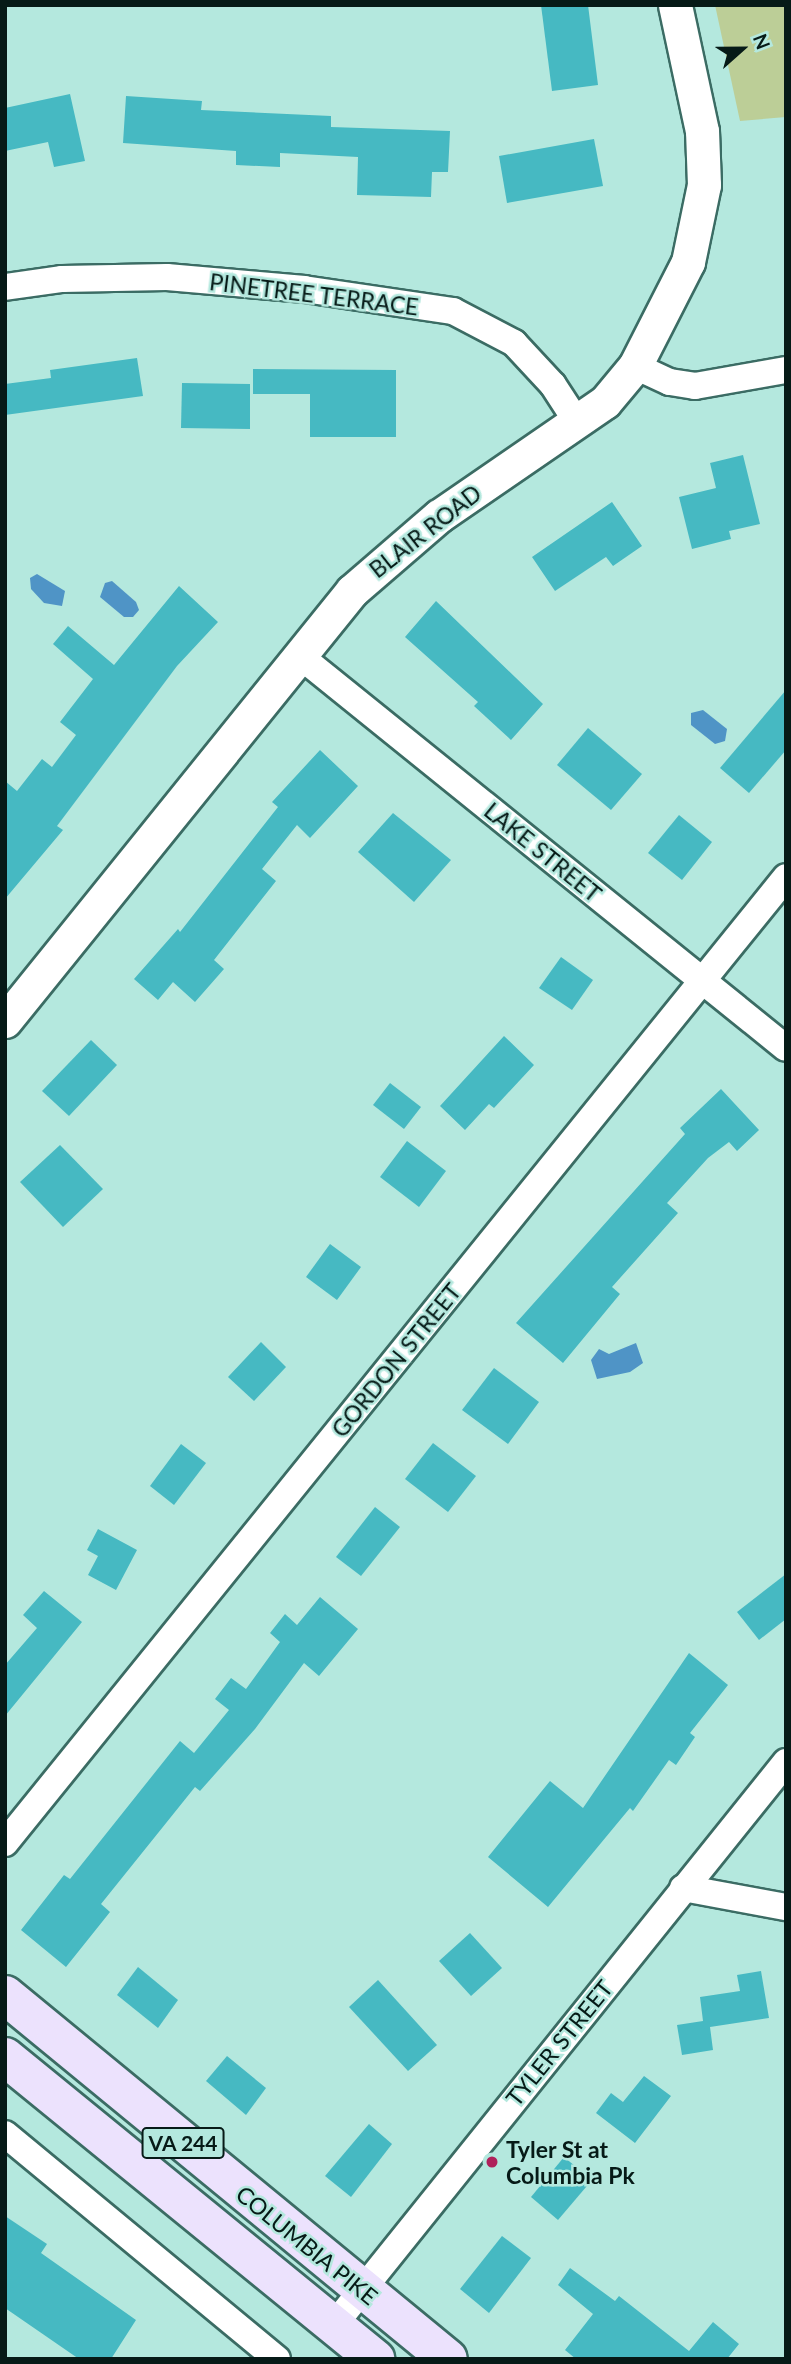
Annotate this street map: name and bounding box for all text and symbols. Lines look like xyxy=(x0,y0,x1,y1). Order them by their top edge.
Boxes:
north arrow xyxy=(707,14,777,84)
text: N xyxy=(749,30,775,52)
street label: PINETREE TERRACE xyxy=(208,267,420,321)
street label: BLAIR ROAD xyxy=(364,479,486,583)
street label: LAKE STREET xyxy=(479,796,607,908)
street label: GORDON STREET xyxy=(326,1278,466,1442)
street label: TYLER STREET xyxy=(500,1974,618,2112)
road number: VA 244 xyxy=(141,2126,225,2160)
place label: Tyler St at Columbia Pk xyxy=(506,2135,635,2189)
marker: Tyler St at Columbia Pk xyxy=(484,2154,500,2170)
street label: COLUMBIA PIKE xyxy=(231,2179,383,2311)

